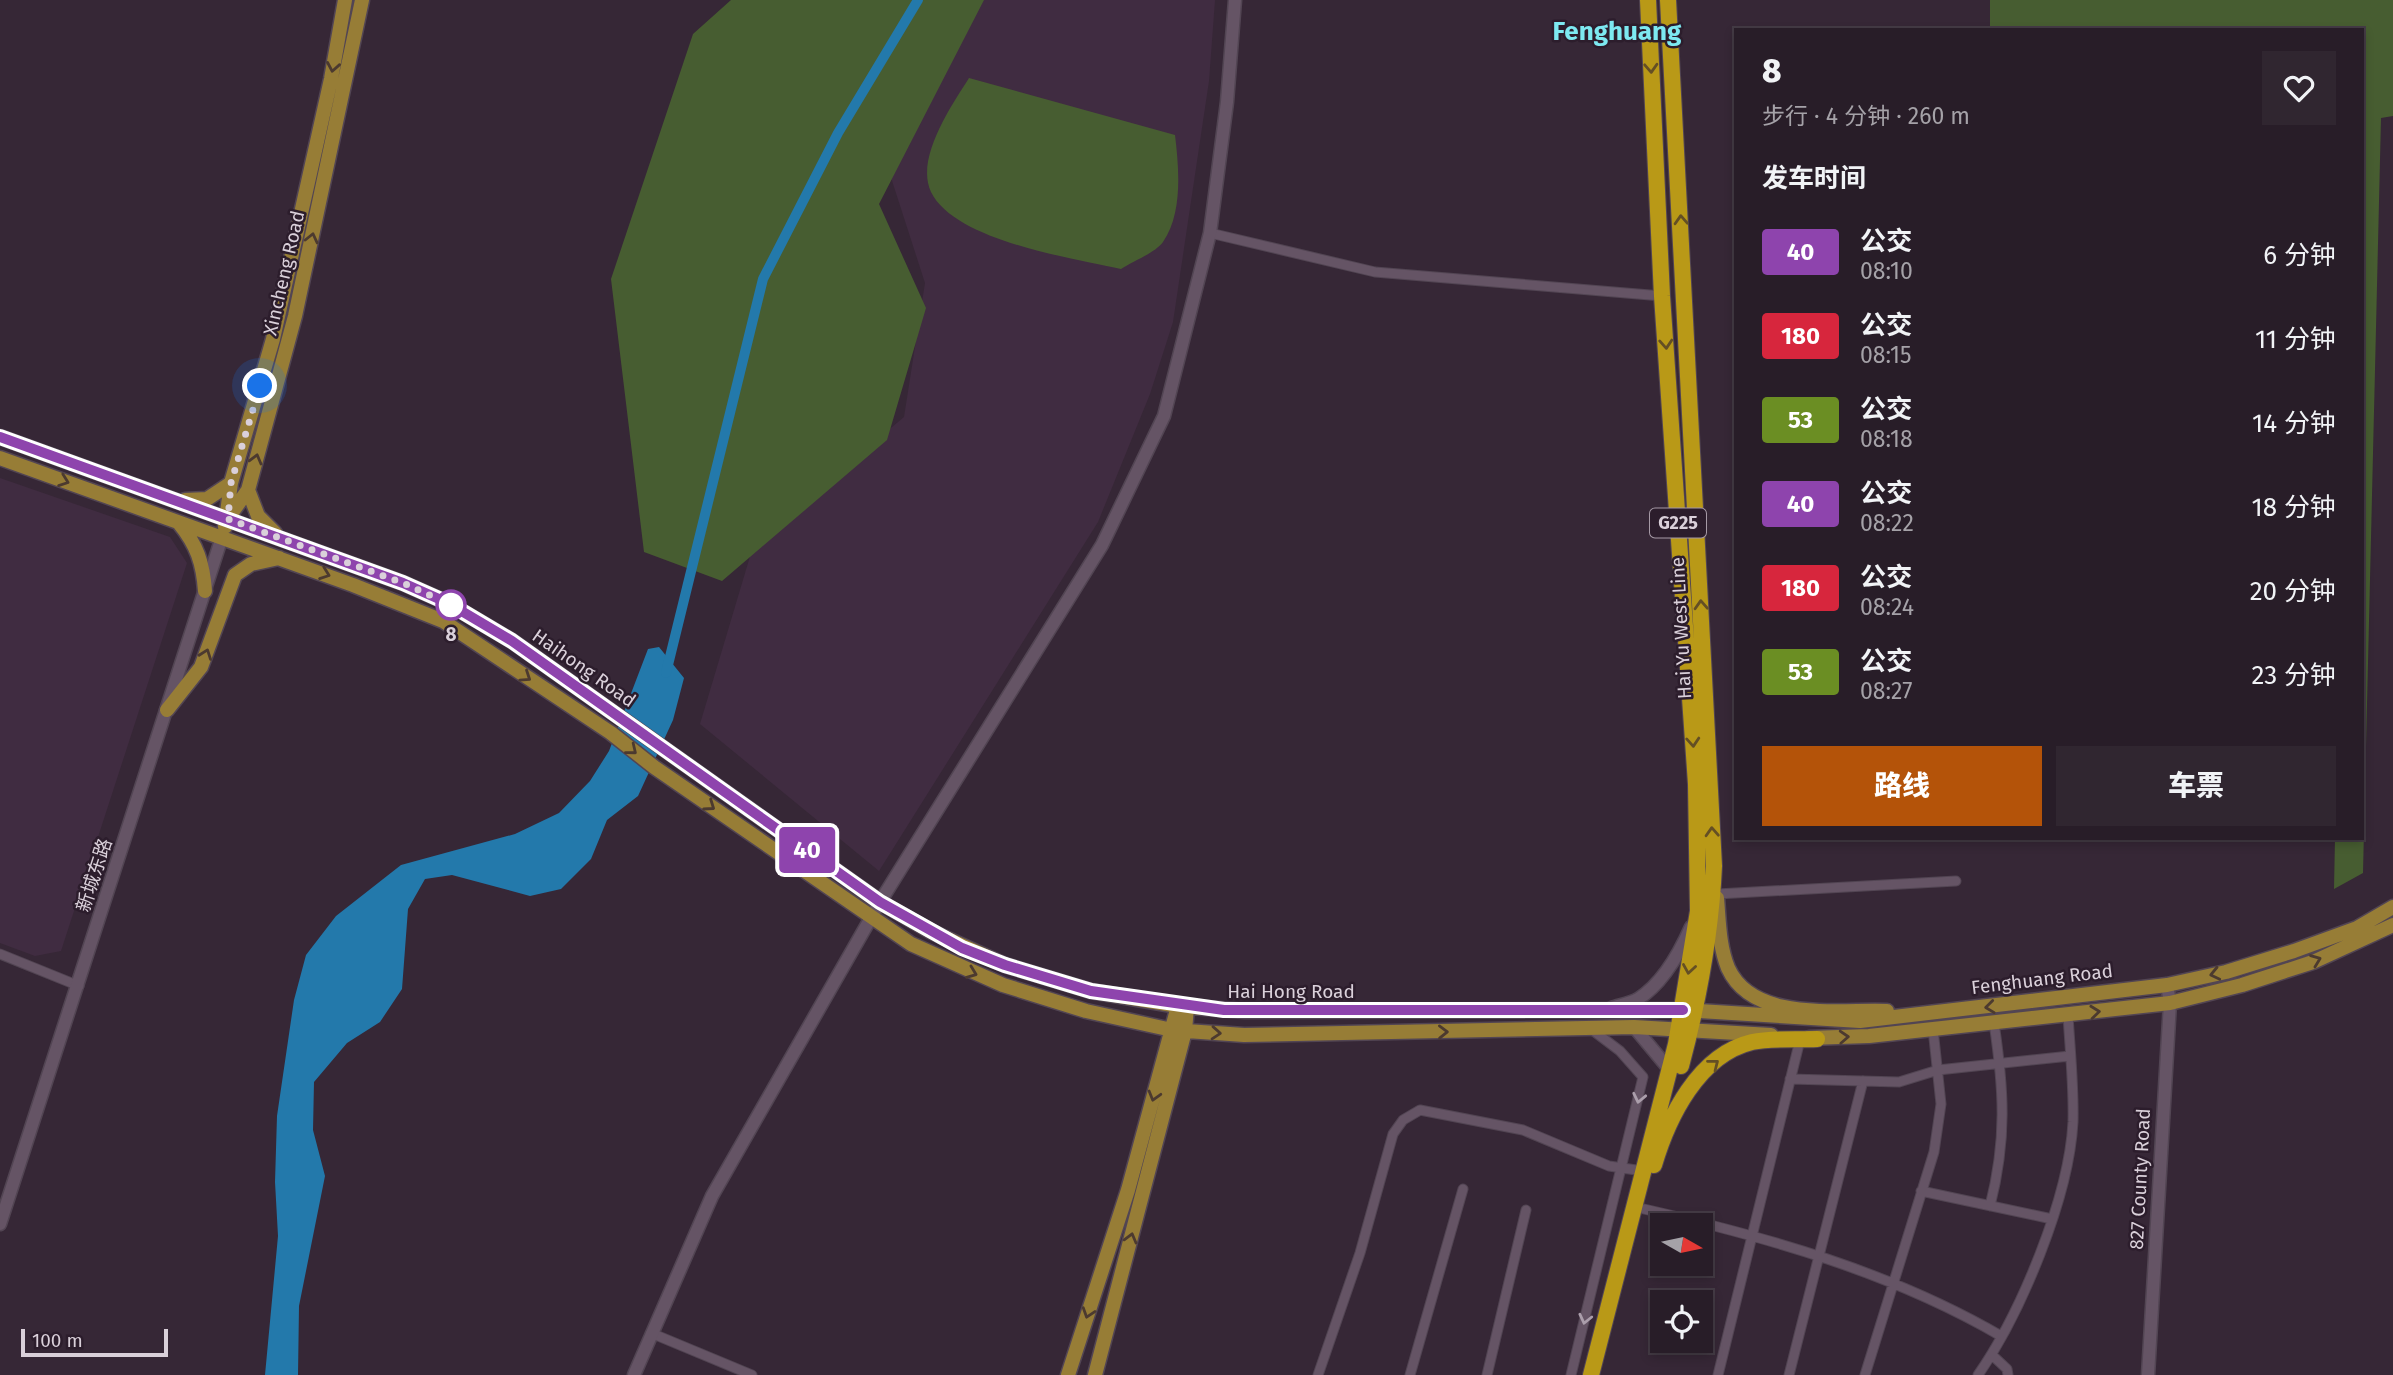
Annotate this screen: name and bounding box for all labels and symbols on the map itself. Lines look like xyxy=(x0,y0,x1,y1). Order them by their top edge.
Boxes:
district label: Fenghuang xyxy=(1553,16,1682,47)
one-way arrow xyxy=(326,61,341,73)
one-way arrow xyxy=(1644,63,1659,74)
street label: Xincheng Road xyxy=(258,208,310,338)
one-way arrow xyxy=(1673,215,1688,226)
one-way arrow xyxy=(304,232,319,244)
one-way arrow xyxy=(1658,339,1673,350)
your location xyxy=(242,368,277,403)
one-way arrow xyxy=(248,453,262,465)
one-way arrow xyxy=(58,473,70,487)
road number: G225 xyxy=(1650,508,1706,538)
street label: Hai Yu West Line xyxy=(1666,556,1696,700)
one-way arrow xyxy=(318,566,330,580)
marker: 8 xyxy=(436,590,466,620)
one-way arrow xyxy=(1693,599,1708,610)
place label: 8 xyxy=(445,623,457,646)
street label: Haihong Road xyxy=(528,624,640,712)
one-way arrow xyxy=(198,649,212,661)
one-way arrow xyxy=(518,668,531,681)
one-way arrow xyxy=(1685,737,1700,748)
one-way arrow xyxy=(625,741,637,754)
one-way arrow xyxy=(702,798,715,810)
one-way arrow xyxy=(1705,826,1720,837)
line badge: 40 xyxy=(776,827,838,873)
street label: 新城东路 xyxy=(71,835,117,915)
one-way arrow xyxy=(2309,955,2321,969)
street label: Fenghuang Road xyxy=(1970,959,2114,999)
one-way arrow xyxy=(1682,963,1697,975)
one-way arrow xyxy=(966,965,978,979)
one-way arrow xyxy=(2209,966,2221,980)
street label: Hai Hong Road xyxy=(1227,980,1355,1003)
one-way arrow xyxy=(1985,1000,1996,1015)
one-way arrow xyxy=(2090,1005,2101,1020)
one-way arrow xyxy=(1438,1024,1449,1039)
one-way arrow xyxy=(1211,1025,1222,1040)
one-way arrow xyxy=(1839,1030,1850,1045)
one-way arrow xyxy=(1706,1060,1719,1072)
one-way arrow xyxy=(1148,1089,1162,1101)
one-way arrow xyxy=(1633,1092,1648,1104)
street label: 827 County Road xyxy=(2125,1108,2155,1250)
north arrow xyxy=(1650,1213,1713,1276)
one-way arrow xyxy=(1123,1232,1137,1244)
one-way arrow xyxy=(1082,1307,1096,1319)
one-way arrow xyxy=(1578,1313,1593,1325)
scale bar xyxy=(21,1326,168,1358)

